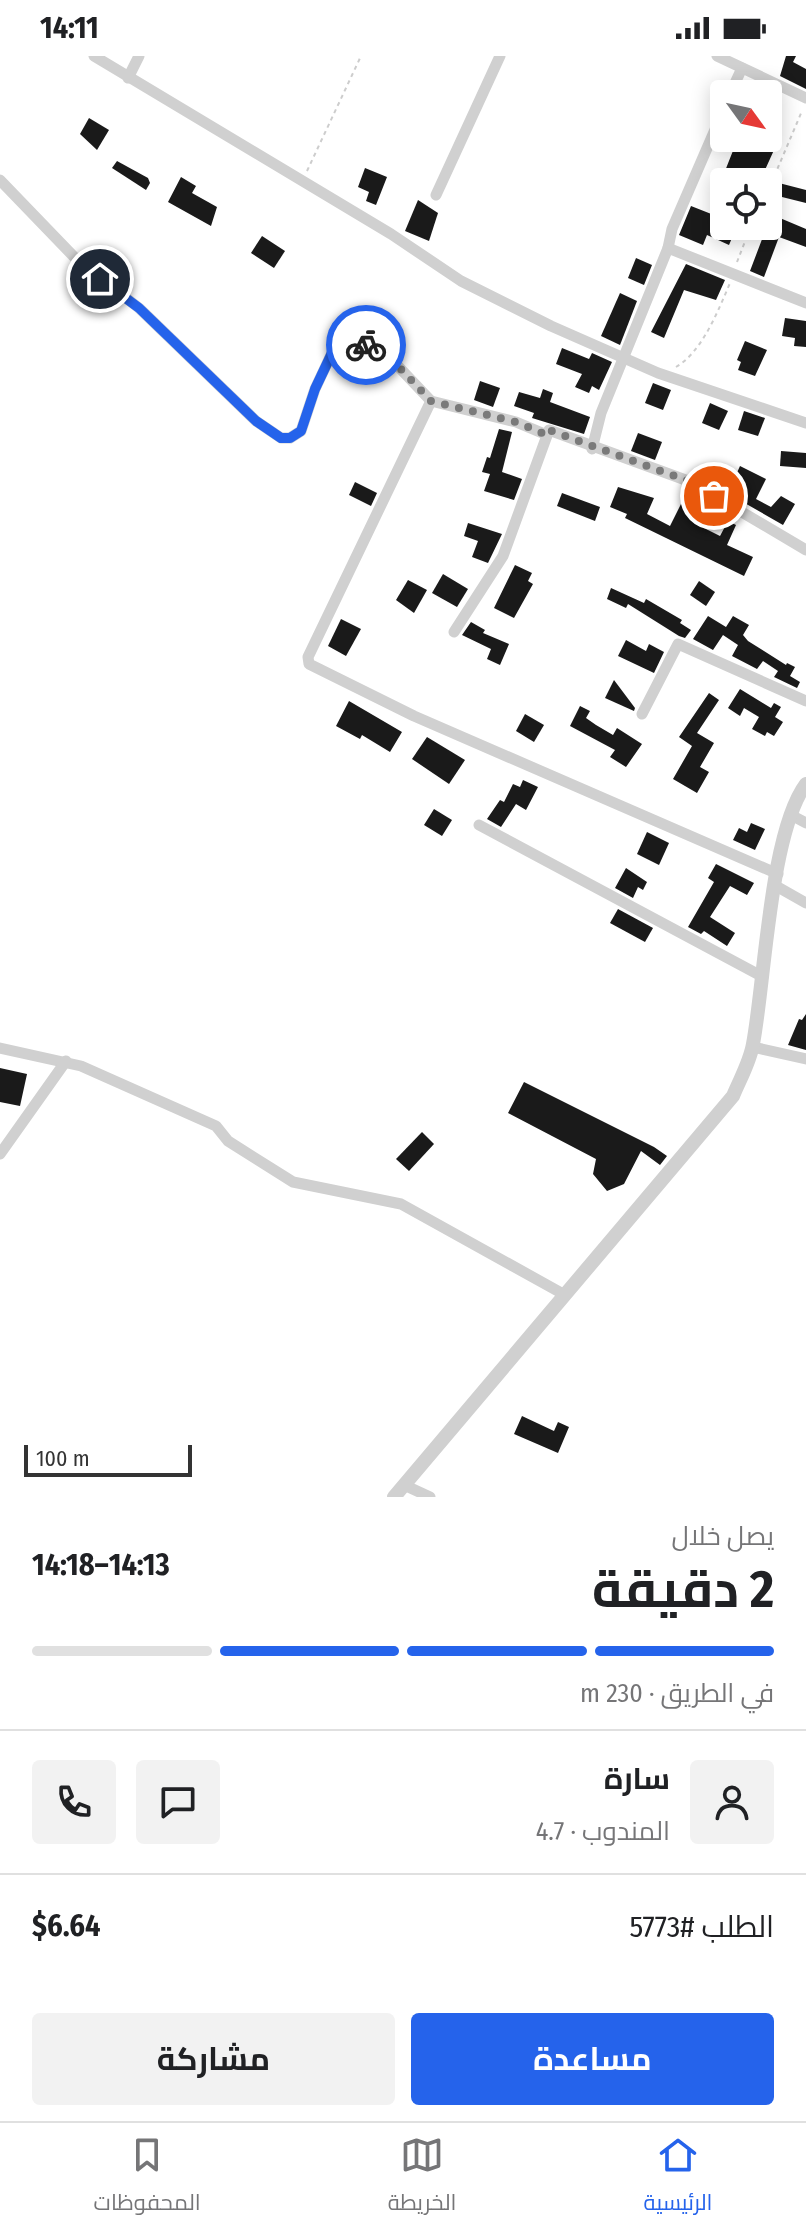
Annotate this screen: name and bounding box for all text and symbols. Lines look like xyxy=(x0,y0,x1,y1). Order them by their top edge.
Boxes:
text: 14:11 xyxy=(40,10,99,46)
north arrow xyxy=(710,80,782,152)
map controls xyxy=(710,80,782,240)
button: locate xyxy=(710,168,782,240)
pin xyxy=(66,245,134,313)
icon: home xyxy=(78,257,122,301)
courier xyxy=(326,305,406,385)
icon: bike xyxy=(344,323,388,367)
pin xyxy=(680,462,748,530)
icon: bag xyxy=(692,474,736,518)
scale bar xyxy=(24,1441,192,1477)
text: 100 m xyxy=(36,1445,90,1472)
text: يصل خلال xyxy=(671,1521,774,1552)
text: 14:13–14:18 xyxy=(32,1547,170,1583)
text: 2 دقيقة xyxy=(592,1558,774,1621)
text: في الطريق · 230 m xyxy=(580,1678,774,1709)
button: phone xyxy=(32,1760,116,1844)
button: chat xyxy=(136,1760,220,1844)
button: person xyxy=(690,1760,774,1844)
text: سارة xyxy=(604,1761,670,1797)
text: المندوب · 4.7 xyxy=(536,1816,670,1847)
text: $6.64 xyxy=(32,1908,100,1944)
text: الطلب #5773 xyxy=(629,1909,774,1945)
button: مشاركة xyxy=(32,2013,395,2105)
button: مساعدة xyxy=(411,2013,774,2105)
tab: المحفوظات xyxy=(94,2133,201,2223)
tab: الخريطة xyxy=(388,2133,456,2223)
tab: الرئيسية xyxy=(643,2133,712,2223)

